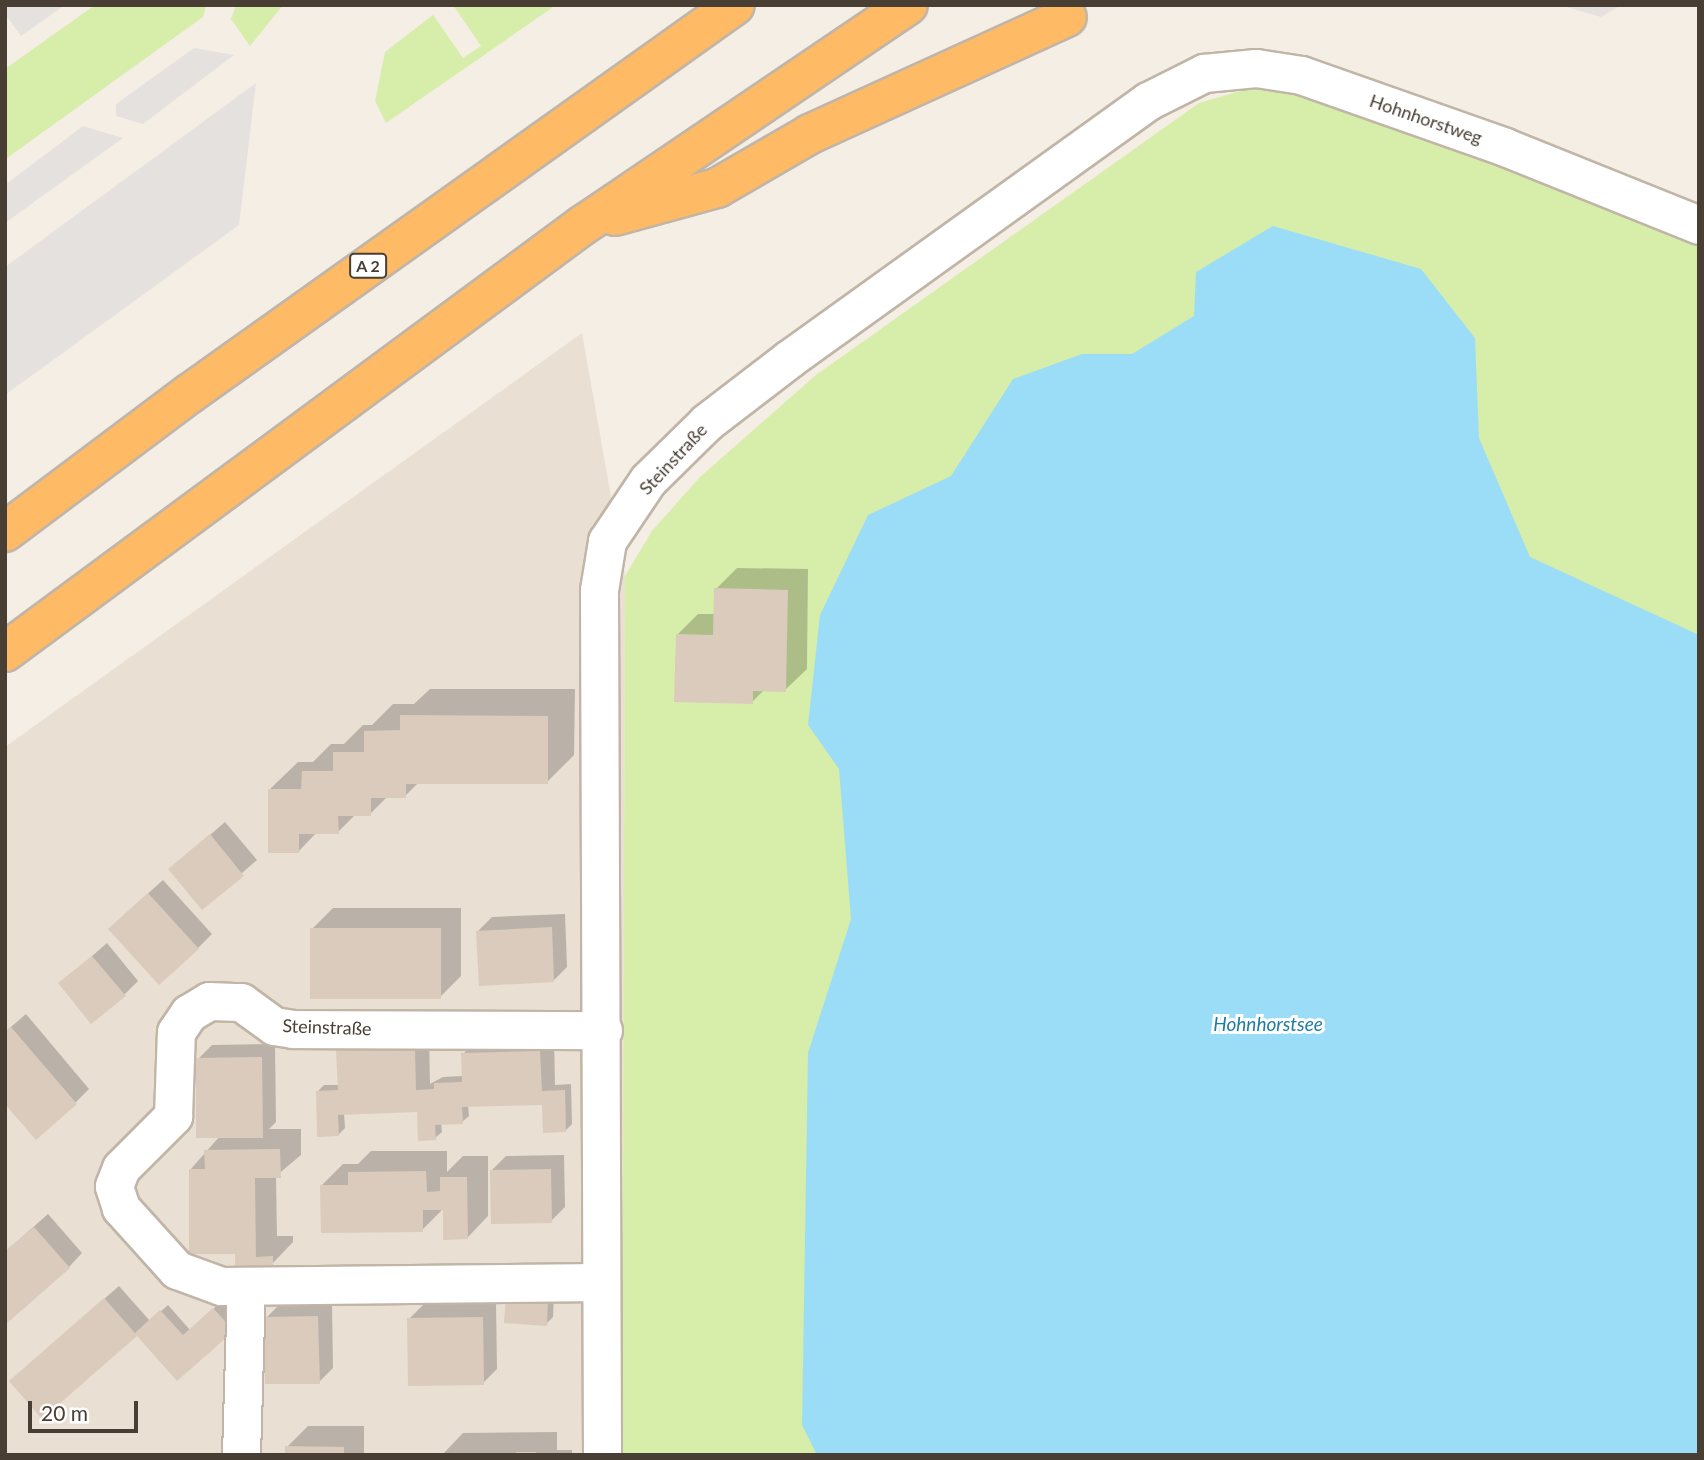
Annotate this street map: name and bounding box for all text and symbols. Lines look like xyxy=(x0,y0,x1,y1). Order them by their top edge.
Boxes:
street label: Hohnhorstweg xyxy=(1367,90,1485,148)
road number: A 2 xyxy=(349,254,387,278)
street label: Steinstraße xyxy=(635,419,711,499)
water label: Hohnhorstsee xyxy=(1213,1013,1323,1035)
street label: Steinstraße xyxy=(282,1015,372,1039)
scale bar xyxy=(32,1386,142,1430)
text: 20 m xyxy=(41,1400,88,1425)

